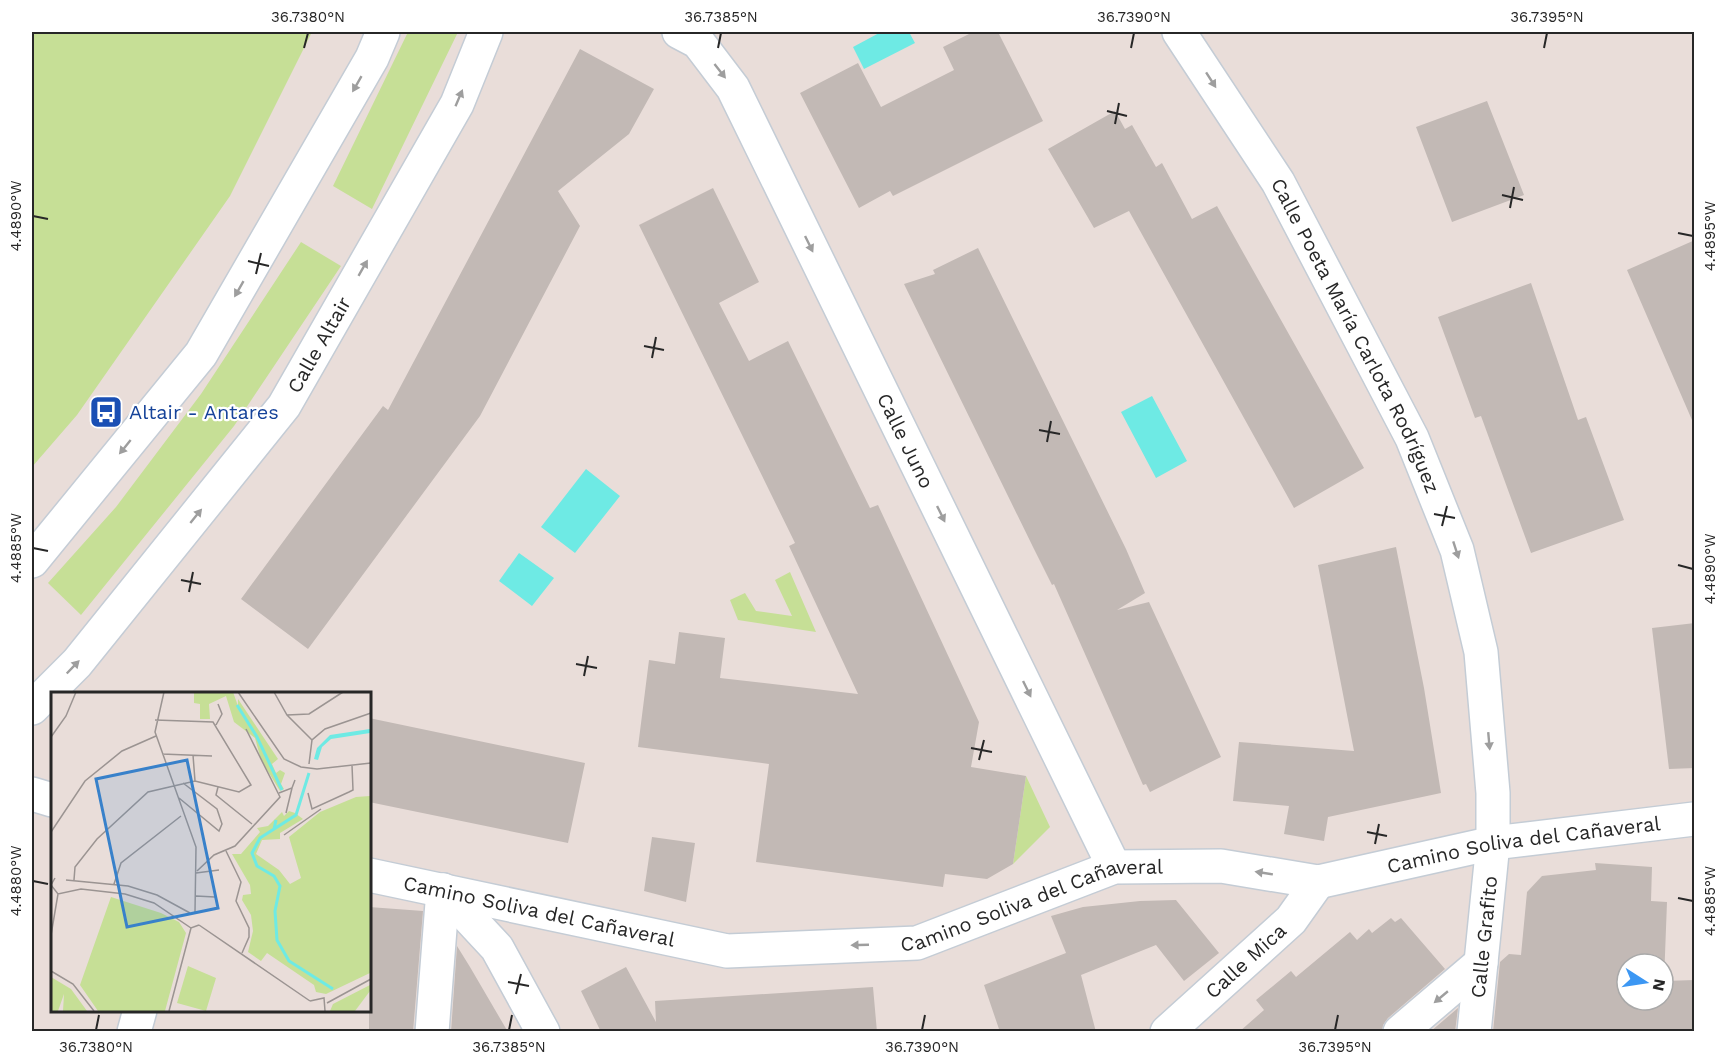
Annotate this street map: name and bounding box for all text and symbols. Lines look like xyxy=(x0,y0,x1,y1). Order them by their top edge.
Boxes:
text: 36.7380°N xyxy=(271,8,345,26)
text: 36.7385°N xyxy=(684,8,758,26)
text: 36.7390°N xyxy=(1097,8,1171,26)
text: 36.7395°N xyxy=(1510,8,1584,26)
one-way arrow xyxy=(714,63,727,79)
one-way arrow xyxy=(1205,72,1217,88)
one-way arrow xyxy=(351,76,362,92)
one-way arrow xyxy=(455,89,464,107)
street label: Calle Poeta María Carlota Rodríguez xyxy=(1266,174,1445,497)
text: 4.4890°W xyxy=(7,180,25,252)
text: 4.4895°W xyxy=(1701,201,1719,271)
one-way arrow xyxy=(804,235,814,253)
one-way arrow xyxy=(358,260,369,276)
one-way arrow xyxy=(233,281,244,297)
street label: Calle Altair xyxy=(282,293,356,397)
street label: Calle Juno xyxy=(872,389,939,492)
bus stop icon: Altair - Antares xyxy=(88,394,124,430)
place label: Altair - Antares xyxy=(129,400,279,424)
one-way arrow xyxy=(118,439,131,455)
one-way arrow xyxy=(937,505,946,522)
one-way arrow xyxy=(189,509,202,524)
text: 4.4885°W xyxy=(7,513,25,583)
text: 4.4890°W xyxy=(1701,533,1719,605)
one-way arrow xyxy=(1452,541,1461,559)
one-way arrow xyxy=(66,659,80,674)
one-way arrow xyxy=(1022,680,1032,697)
inset map xyxy=(51,692,370,1012)
one-way arrow xyxy=(1484,732,1493,751)
street label: Camino Soliva del Cañaveral xyxy=(1385,811,1662,878)
text: 4.4880°W xyxy=(7,845,25,917)
street label: Camino Soliva del Cañaveral xyxy=(900,855,1163,956)
text: 4.4885°W xyxy=(1701,866,1719,936)
one-way arrow xyxy=(1255,868,1274,877)
street label: Camino Soliva del Cañaveral xyxy=(401,871,677,952)
street label: Calle Grafito xyxy=(1466,875,1502,999)
street label: Calle Mica xyxy=(1200,918,1291,1004)
one-way arrow xyxy=(850,941,869,950)
north arrow xyxy=(1615,952,1675,1012)
text: N xyxy=(1649,977,1670,993)
one-way arrow xyxy=(1433,991,1449,1004)
text: 36.7380°N xyxy=(59,1038,133,1056)
text: 36.7385°N xyxy=(472,1038,546,1056)
text: 36.7390°N xyxy=(885,1038,959,1056)
text: 36.7395°N xyxy=(1298,1038,1372,1056)

